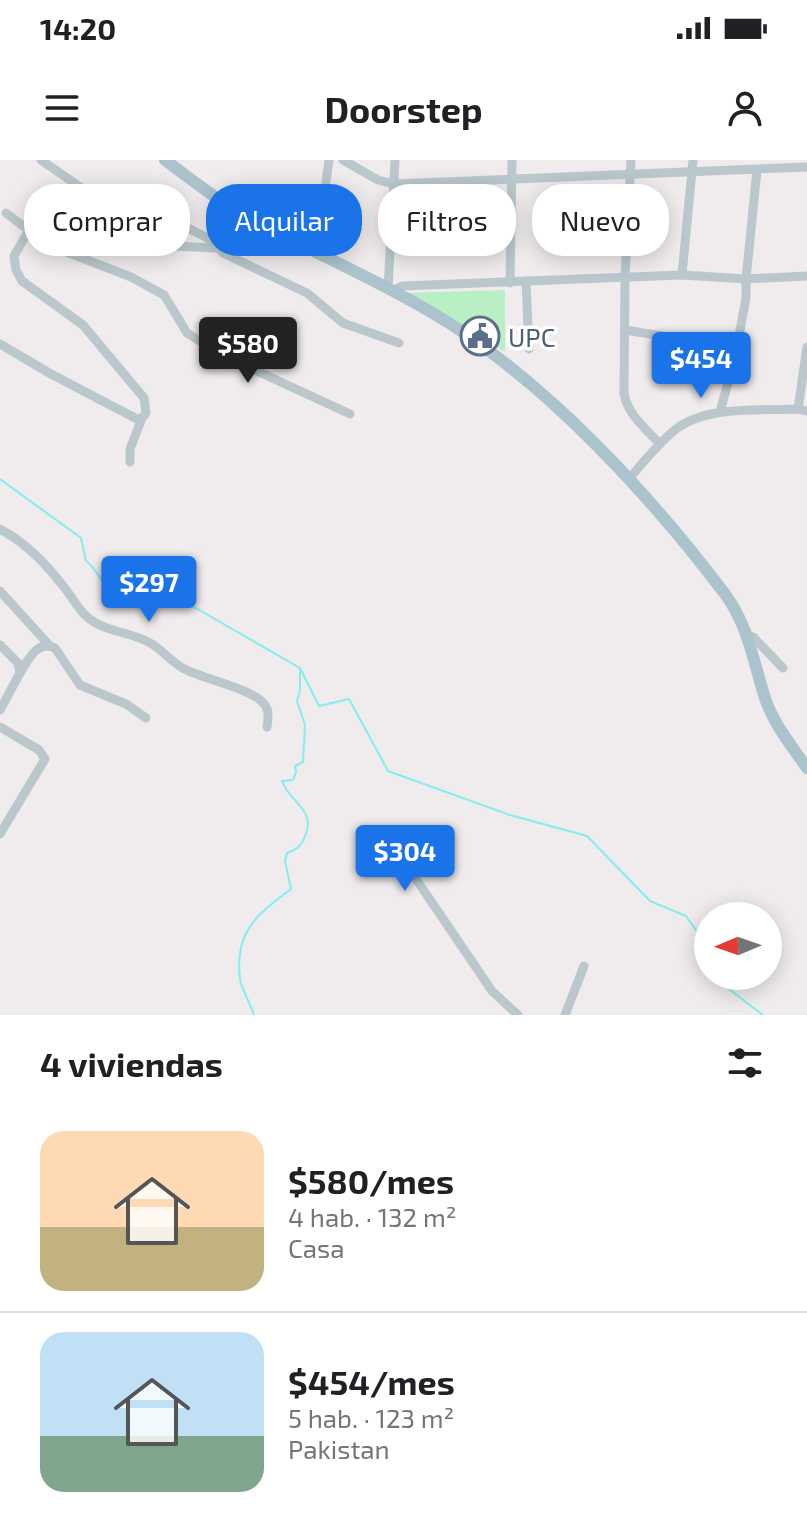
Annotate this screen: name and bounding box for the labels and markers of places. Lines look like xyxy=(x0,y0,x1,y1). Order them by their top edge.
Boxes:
public building icon: UPC xyxy=(459,315,501,357)
pin: $580 xyxy=(201,317,295,385)
place label: UPC xyxy=(508,321,555,352)
pin: $454 xyxy=(654,332,748,400)
pin: $297 xyxy=(102,556,196,624)
pin: $304 xyxy=(358,825,452,893)

